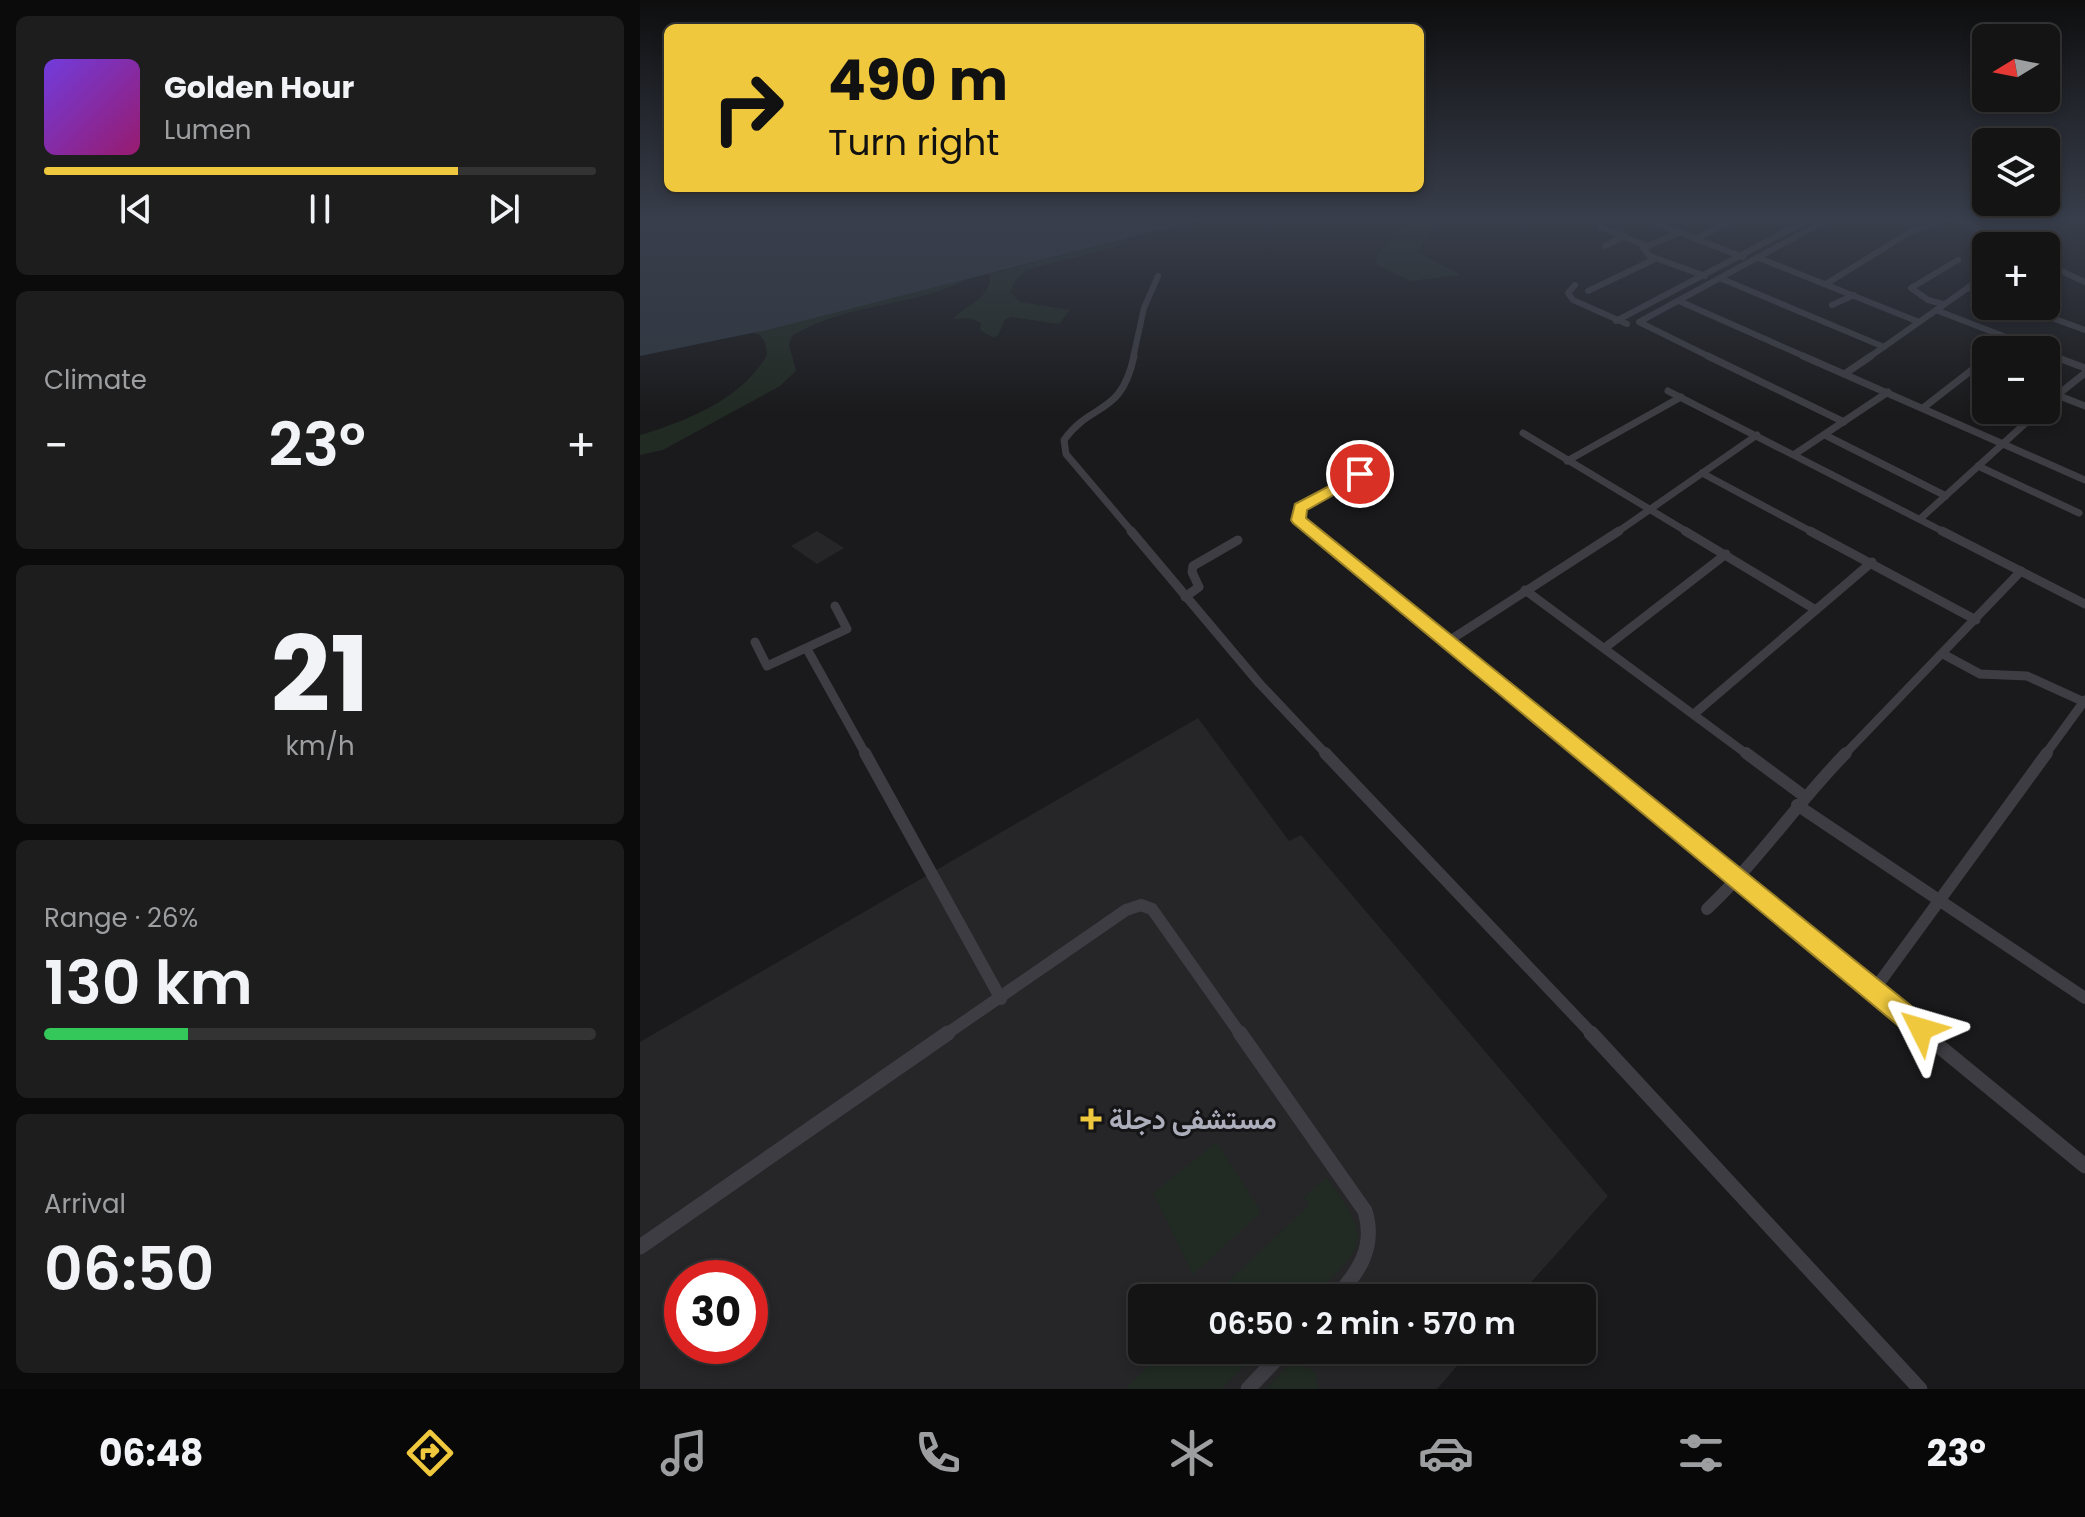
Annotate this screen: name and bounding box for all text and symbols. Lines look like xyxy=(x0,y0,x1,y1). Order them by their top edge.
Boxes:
north arrow xyxy=(1972,24,2060,112)
map controls xyxy=(1972,24,2060,424)
text: 490 m xyxy=(828,41,1008,120)
icon: right xyxy=(696,56,800,160)
text: Golden Hour xyxy=(164,66,354,109)
text: Lumen xyxy=(164,112,251,148)
text: Turn right xyxy=(828,117,999,168)
button: layers xyxy=(1972,128,2060,216)
icon: previous xyxy=(114,187,158,231)
icon: pause xyxy=(298,187,342,231)
icon: next xyxy=(482,187,526,231)
button: + xyxy=(1972,232,2060,320)
button: − xyxy=(1972,336,2060,424)
text: Climate xyxy=(44,362,147,398)
text: 23° xyxy=(269,403,366,487)
text: − xyxy=(44,415,68,476)
text: + xyxy=(566,415,596,476)
pin xyxy=(1326,440,1394,508)
icon: arrive xyxy=(1338,452,1382,496)
text: 21 xyxy=(271,602,369,747)
text: km/h xyxy=(285,728,355,764)
text: Range · 26% xyxy=(44,900,198,936)
text: 130 km xyxy=(44,941,253,1025)
position arrow xyxy=(1879,987,1963,1071)
place label: مستشفى دجلة xyxy=(1109,1100,1277,1139)
marker: مستشفى دجلة xyxy=(1080,1108,1102,1130)
text: Arrival xyxy=(44,1186,126,1222)
text: 06:50 xyxy=(44,1227,214,1311)
speed limit sign: 30 xyxy=(664,1260,768,1364)
text: 06:50 · 2 min · 570 m xyxy=(1208,1302,1516,1345)
icon: directions xyxy=(402,1425,458,1481)
icon: music xyxy=(656,1425,712,1481)
icon: phone xyxy=(910,1425,966,1481)
icon: climate xyxy=(1164,1425,1220,1481)
icon: car xyxy=(1418,1425,1474,1481)
icon: filters xyxy=(1673,1425,1729,1481)
text: 06:48 xyxy=(99,1428,203,1479)
text: 23° xyxy=(1927,1428,1986,1479)

